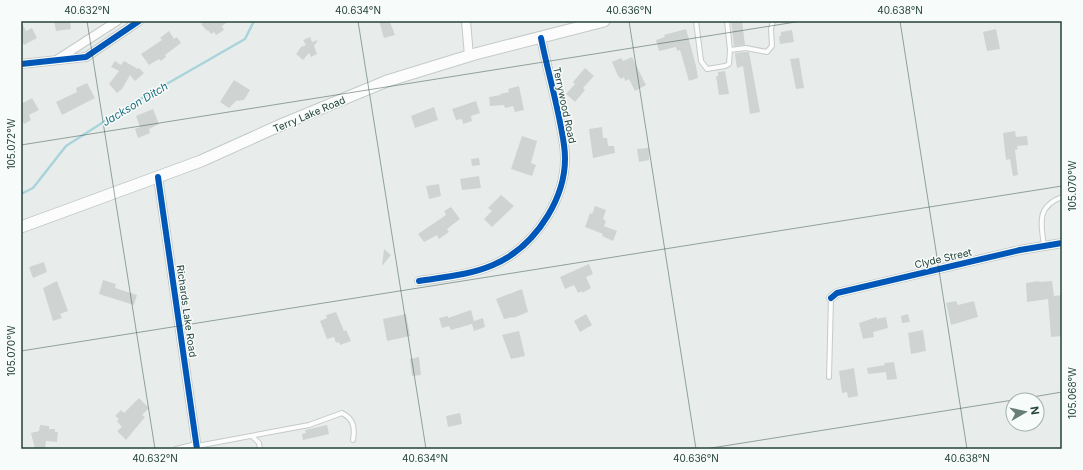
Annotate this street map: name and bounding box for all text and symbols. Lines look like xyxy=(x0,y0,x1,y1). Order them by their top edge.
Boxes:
text: 40.632°N xyxy=(64,4,110,16)
text: 40.634°N xyxy=(335,4,381,16)
text: 40.636°N xyxy=(606,4,652,16)
text: 40.638°N xyxy=(877,4,923,16)
street label: Terrywood Road xyxy=(551,66,579,144)
water label: Jackson Ditch xyxy=(100,79,171,129)
street label: Terry Lake Road xyxy=(271,93,347,135)
text: 105.072°W xyxy=(5,118,17,170)
text: 105.070°W xyxy=(1066,160,1078,212)
street label: Clyde Street xyxy=(913,245,973,270)
street label: Richards Lake Road xyxy=(175,264,199,358)
text: 105.070°W xyxy=(5,325,17,377)
text: 105.068°W xyxy=(1066,367,1078,419)
north arrow xyxy=(1005,392,1045,432)
text: N xyxy=(1027,405,1042,416)
text: 40.632°N xyxy=(132,452,178,464)
text: 40.634°N xyxy=(402,452,448,464)
text: 40.636°N xyxy=(673,452,719,464)
text: 40.638°N xyxy=(944,452,990,464)

